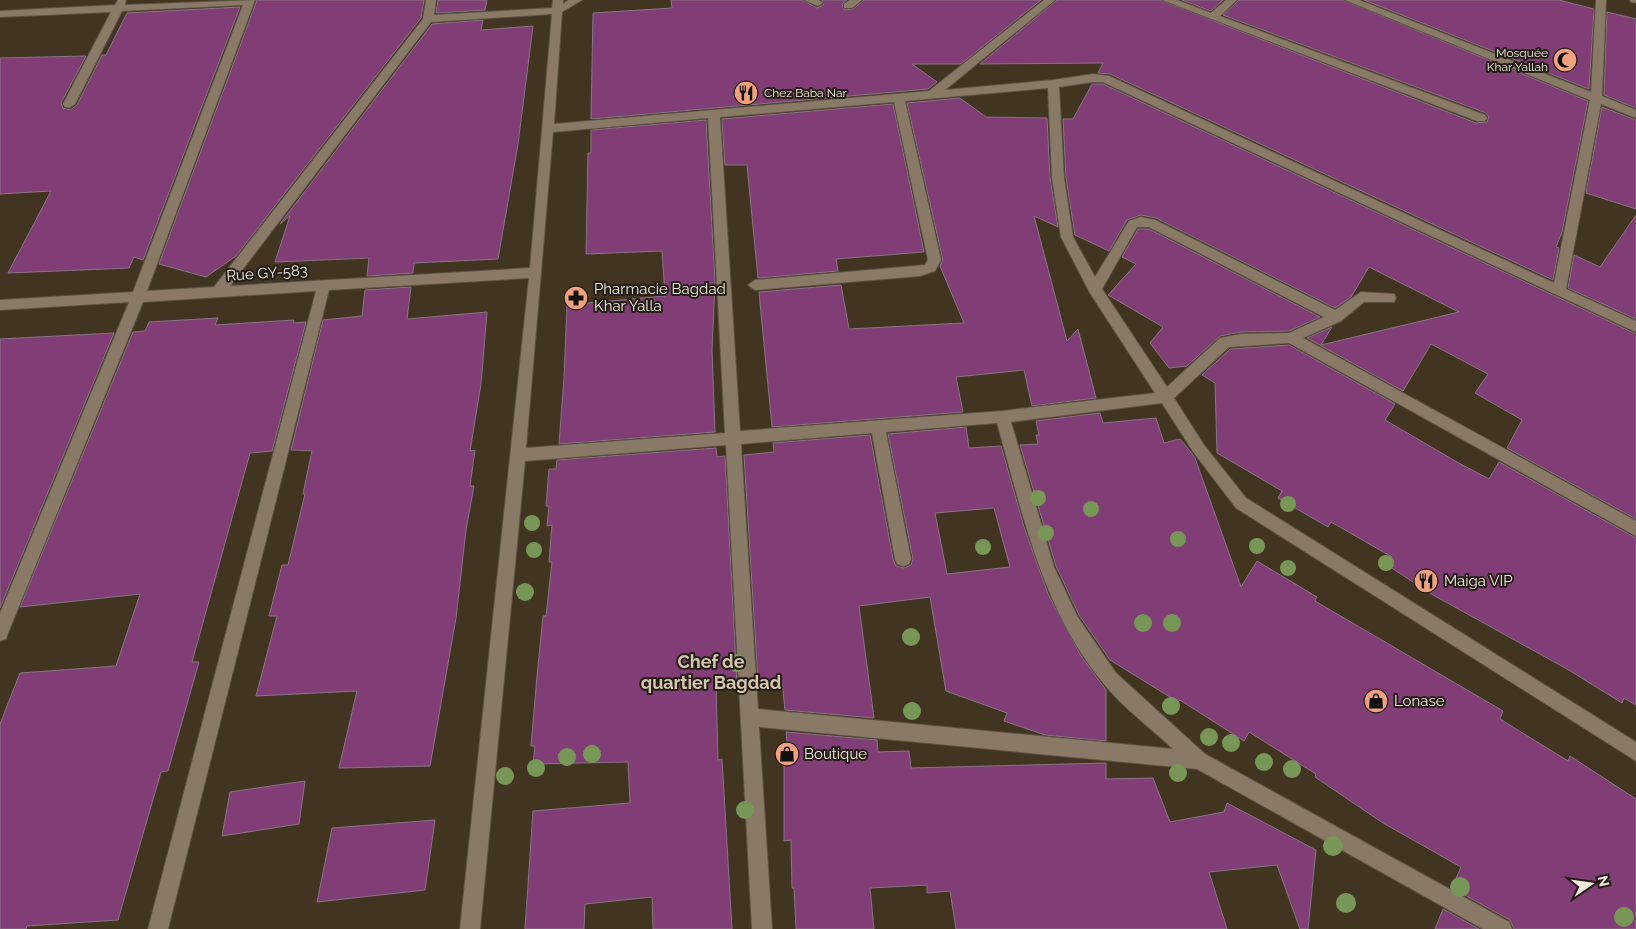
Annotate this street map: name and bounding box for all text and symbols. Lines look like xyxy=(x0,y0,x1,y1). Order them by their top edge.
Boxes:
place label: Mosquée Khar Yallah xyxy=(1487,46,1548,74)
mosque icon: Mosquée Khar Yallah xyxy=(1552,47,1578,73)
restaurant icon: Chez Baba Nar xyxy=(733,80,759,106)
place label: Chez Baba Nar xyxy=(764,86,847,100)
street label: Rue GY-583 xyxy=(226,261,308,285)
place label: Pharmacie Bagdad Khar Yalla xyxy=(594,280,726,315)
pharmacy icon: Pharmacie Bagdad Khar Yalla xyxy=(563,285,589,311)
restaurant icon: Maiga VIP xyxy=(1413,568,1439,594)
place label: Maiga VIP xyxy=(1444,572,1513,590)
district label: Chef de quartier Bagdad xyxy=(641,651,781,693)
shop icon: Lonase xyxy=(1363,688,1389,714)
place label: Lonase xyxy=(1394,692,1445,710)
shop icon: Boutique xyxy=(774,741,800,767)
place label: Boutique xyxy=(804,745,867,763)
north arrow xyxy=(1566,859,1616,909)
text: N xyxy=(1595,874,1613,888)

